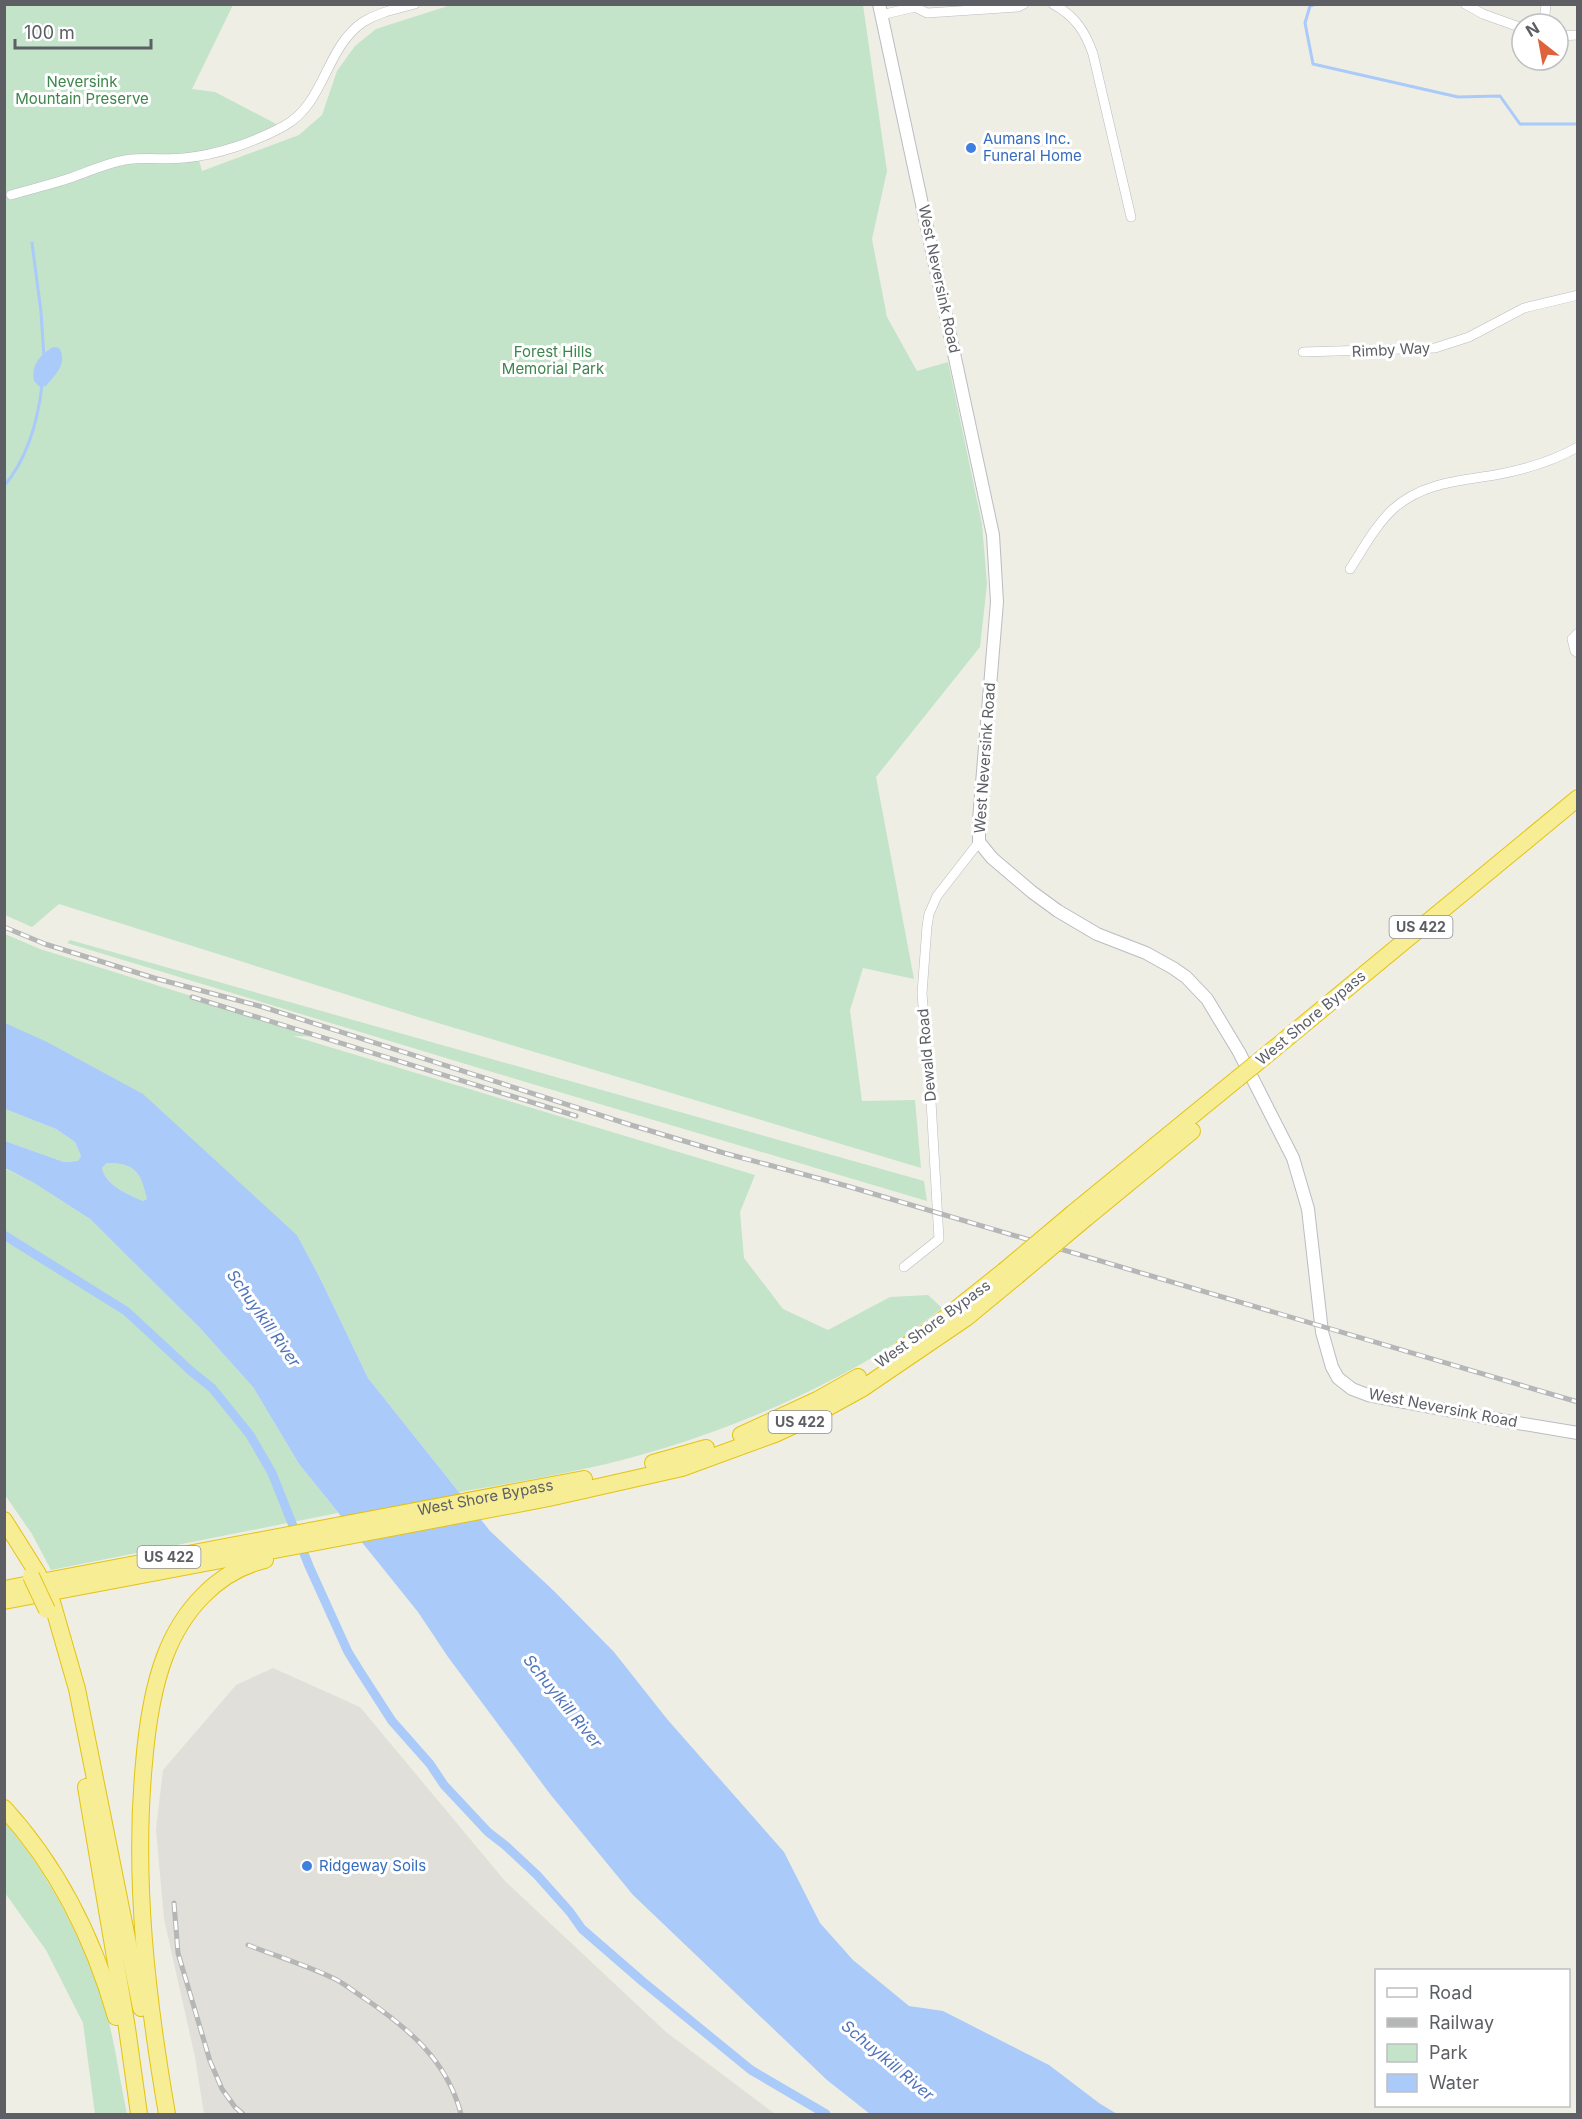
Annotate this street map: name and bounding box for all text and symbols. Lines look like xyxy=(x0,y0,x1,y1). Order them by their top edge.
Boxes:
scale bar xyxy=(15,12,152,50)
north arrow xyxy=(1510,12,1570,72)
text: N xyxy=(1522,17,1543,41)
text: 100 m xyxy=(24,22,75,43)
park label: Neversink Mountain Preserve xyxy=(15,72,149,108)
place label: Aumans Inc. Funeral Home xyxy=(983,129,1082,165)
marker: Aumans Inc. Funeral Home xyxy=(964,141,978,155)
street label: West Neversink Road xyxy=(914,203,964,355)
street label: Rimby Way xyxy=(1351,338,1431,361)
park label: Forest Hills Memorial Park xyxy=(502,342,605,378)
street label: West Neversink Road xyxy=(970,682,999,834)
road number: US 422 xyxy=(1390,916,1452,938)
street label: West Shore Bypass xyxy=(1252,966,1370,1069)
street label: Dewald Road xyxy=(913,1008,940,1102)
water label: Schuylkill River xyxy=(223,1265,306,1371)
street label: West Shore Bypass xyxy=(872,1275,994,1372)
street label: West Neversink Road xyxy=(1367,1384,1519,1431)
road number: US 422 xyxy=(768,1411,832,1433)
street label: West Shore Bypass xyxy=(416,1475,555,1519)
road number: US 422 xyxy=(138,1546,201,1568)
water label: Schuylkill River xyxy=(519,1650,607,1752)
place label: Ridgeway Soils xyxy=(319,1856,426,1875)
marker: Ridgeway Soils xyxy=(300,1859,314,1873)
legend xyxy=(1375,1969,1570,2107)
text: Road xyxy=(1429,1982,1472,2003)
text: Railway xyxy=(1429,2012,1494,2033)
water label: Schuylkill River xyxy=(838,2016,939,2105)
text: Park xyxy=(1429,2042,1468,2063)
text: Water xyxy=(1429,2072,1479,2093)

